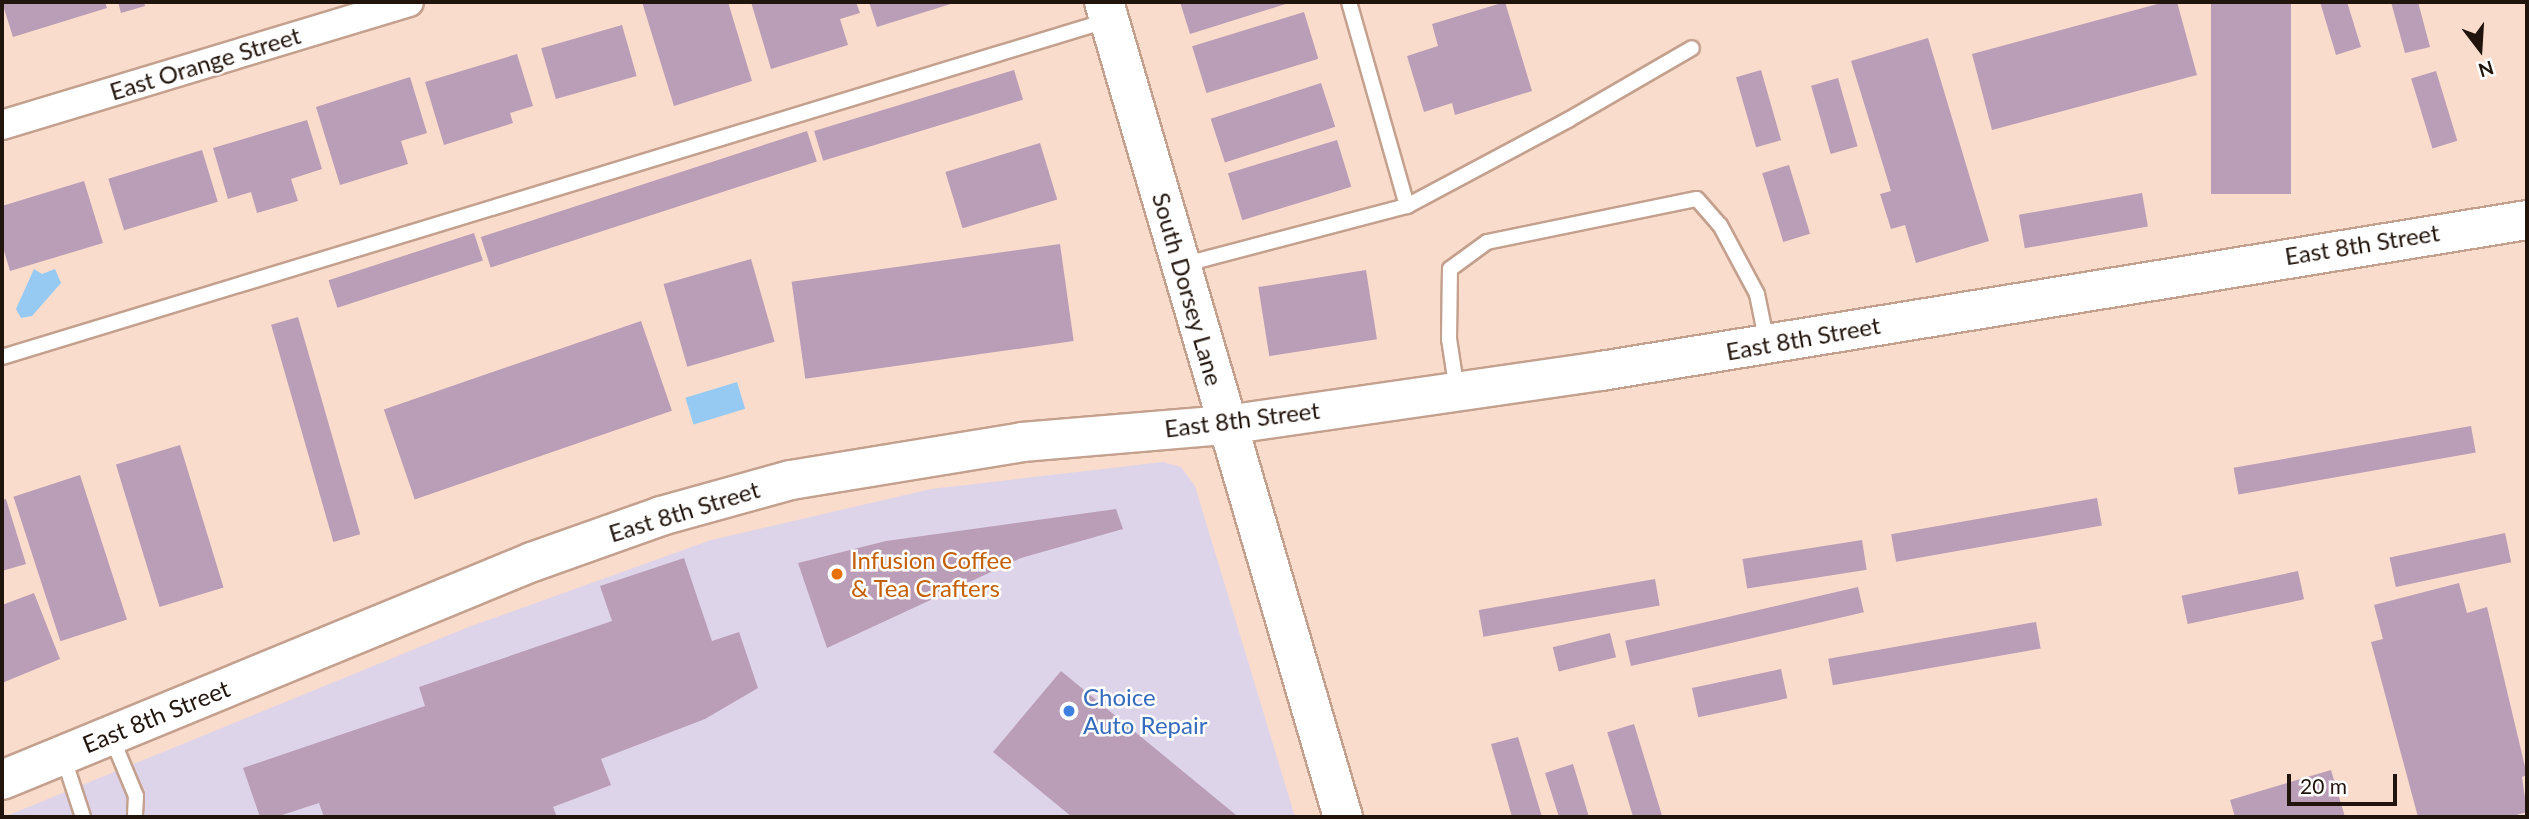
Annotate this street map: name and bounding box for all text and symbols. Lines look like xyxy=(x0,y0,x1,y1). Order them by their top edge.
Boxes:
north arrow xyxy=(2445,14,2515,84)
street label: East Orange Street xyxy=(106,20,304,106)
text: N xyxy=(2476,56,2497,83)
street label: South Dorsey Lane xyxy=(1147,189,1229,389)
street label: East 8th Street xyxy=(2283,218,2441,270)
street label: East 8th Street xyxy=(1724,310,1882,366)
street label: East 8th Street xyxy=(1163,395,1321,443)
street label: East 8th Street xyxy=(605,474,763,548)
place label: Infusion Coffee & Tea Crafters xyxy=(851,546,1012,602)
marker: Infusion Coffee & Tea Crafters xyxy=(829,566,845,582)
street label: East 8th Street xyxy=(78,673,234,759)
place label: Choice Auto Repair xyxy=(1083,683,1207,739)
marker: Choice Auto Repair xyxy=(1061,703,1077,719)
scale bar xyxy=(2291,760,2401,804)
text: 20 m xyxy=(2300,773,2347,798)

